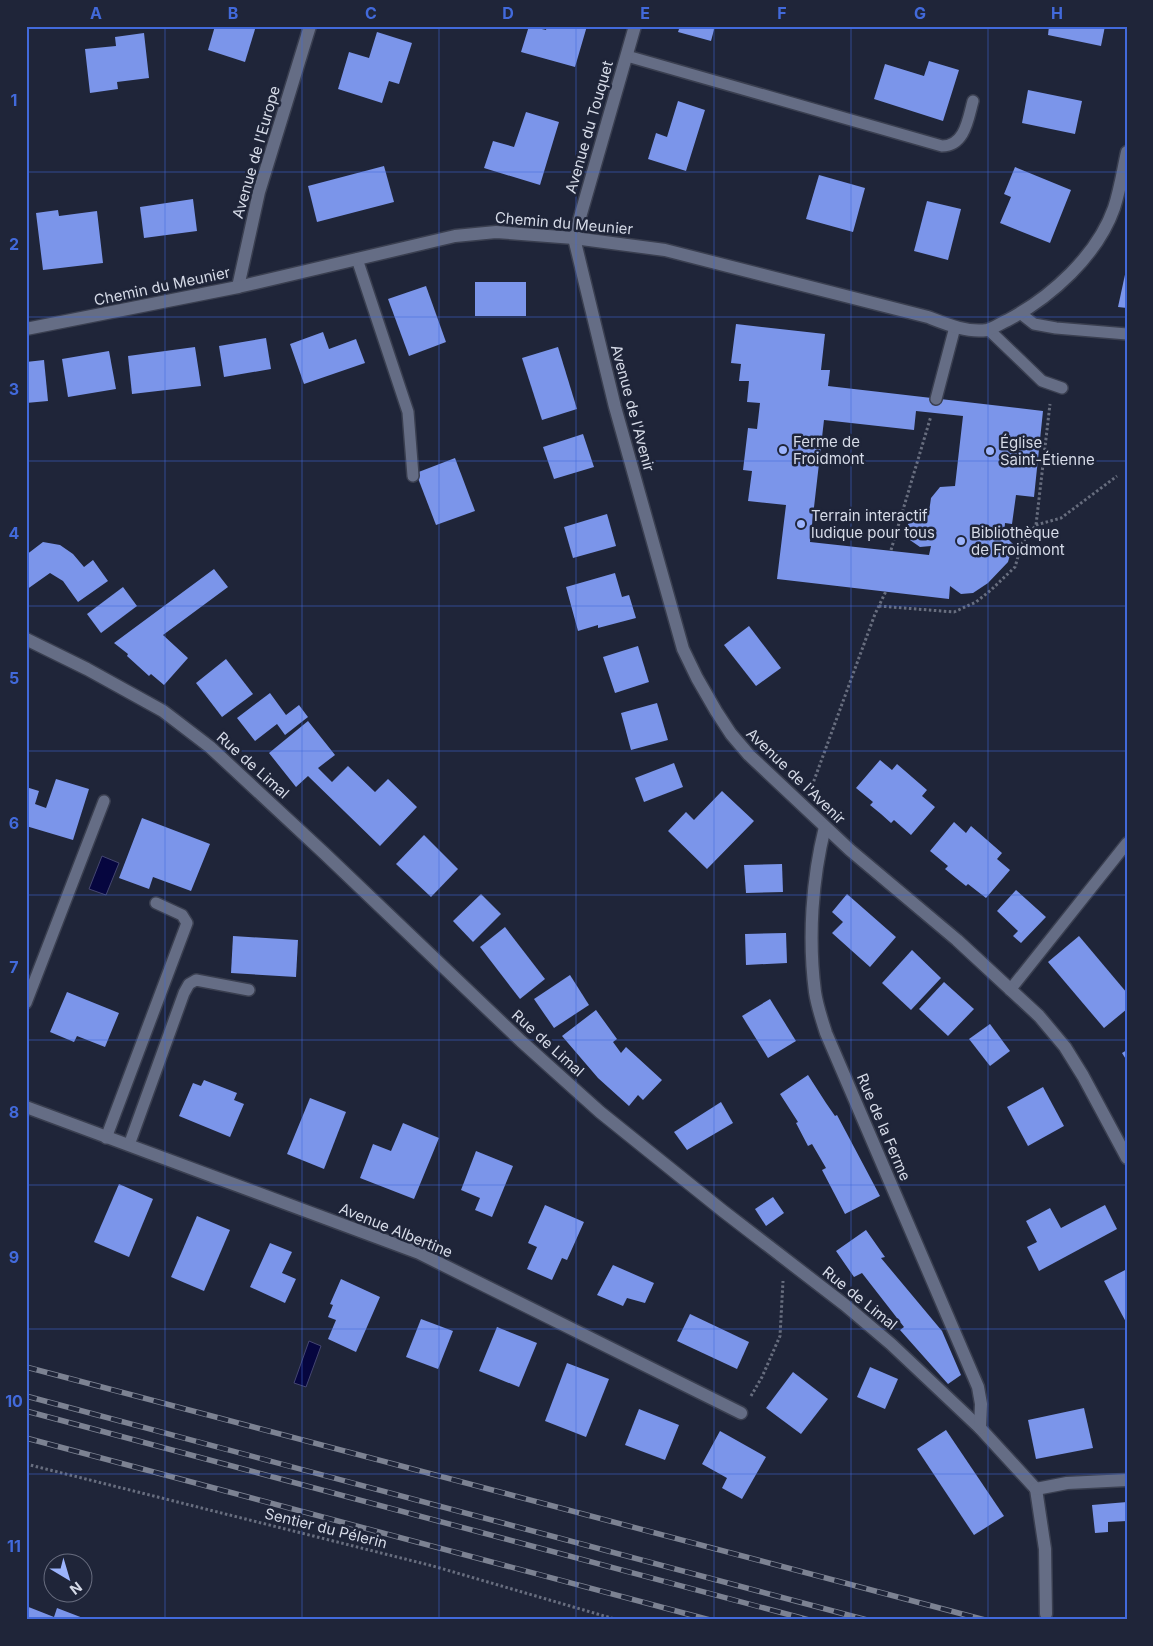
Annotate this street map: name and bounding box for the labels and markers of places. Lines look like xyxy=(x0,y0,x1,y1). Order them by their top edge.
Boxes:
place label: Ferme de Froidmont xyxy=(793,432,865,468)
place label: Église Saint-Étienne xyxy=(1000,433,1095,469)
marker: Ferme de Froidmont xyxy=(777,444,789,456)
marker: Église Saint-Étienne xyxy=(984,445,996,457)
place label: Terrain interactif ludique pour tous xyxy=(811,506,935,542)
marker: Terrain interactif ludique pour tous xyxy=(795,518,807,530)
place label: Bibliothèque de Froidmont xyxy=(971,523,1065,559)
marker: Bibliothèque de Froidmont xyxy=(955,535,967,547)

